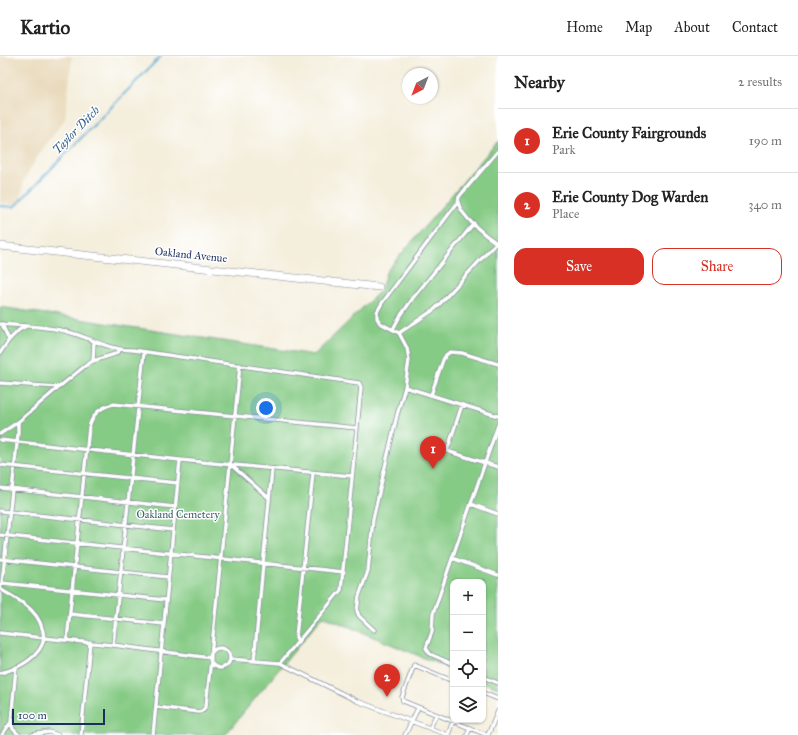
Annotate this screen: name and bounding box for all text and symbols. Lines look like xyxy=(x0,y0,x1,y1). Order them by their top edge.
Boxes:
text: Kartio xyxy=(20,16,70,39)
text: Home xyxy=(566,19,603,36)
text: Map xyxy=(625,19,652,36)
text: About xyxy=(674,19,710,36)
text: Contact xyxy=(732,19,778,36)
north arrow xyxy=(402,68,438,104)
text: Nearby xyxy=(514,72,565,93)
text: 2 results xyxy=(738,74,782,90)
water label: Taylor Ditch xyxy=(50,103,102,157)
text: Erie County Fairgrounds xyxy=(552,124,706,142)
text: 1 xyxy=(524,133,530,149)
text: 190 m xyxy=(749,133,782,149)
text: Park xyxy=(552,142,576,158)
text: Erie County Dog Warden xyxy=(552,188,708,206)
text: 2 xyxy=(524,197,530,213)
text: 340 m xyxy=(748,197,782,213)
text: Place xyxy=(552,206,579,222)
street label: Oakland Avenue xyxy=(154,245,228,265)
button: Save xyxy=(514,248,644,285)
button: Share xyxy=(652,248,782,285)
your location xyxy=(256,398,276,418)
pin: 1 xyxy=(420,436,446,469)
park label: Oakland Cemetery xyxy=(136,508,220,521)
map controls xyxy=(450,579,486,723)
button: + xyxy=(450,579,486,615)
button: − xyxy=(450,615,486,651)
button: locate xyxy=(450,651,486,687)
pin: 2 xyxy=(374,664,400,697)
button: layers xyxy=(450,687,486,723)
scale bar xyxy=(12,707,105,726)
text: 100 m xyxy=(18,709,47,722)

